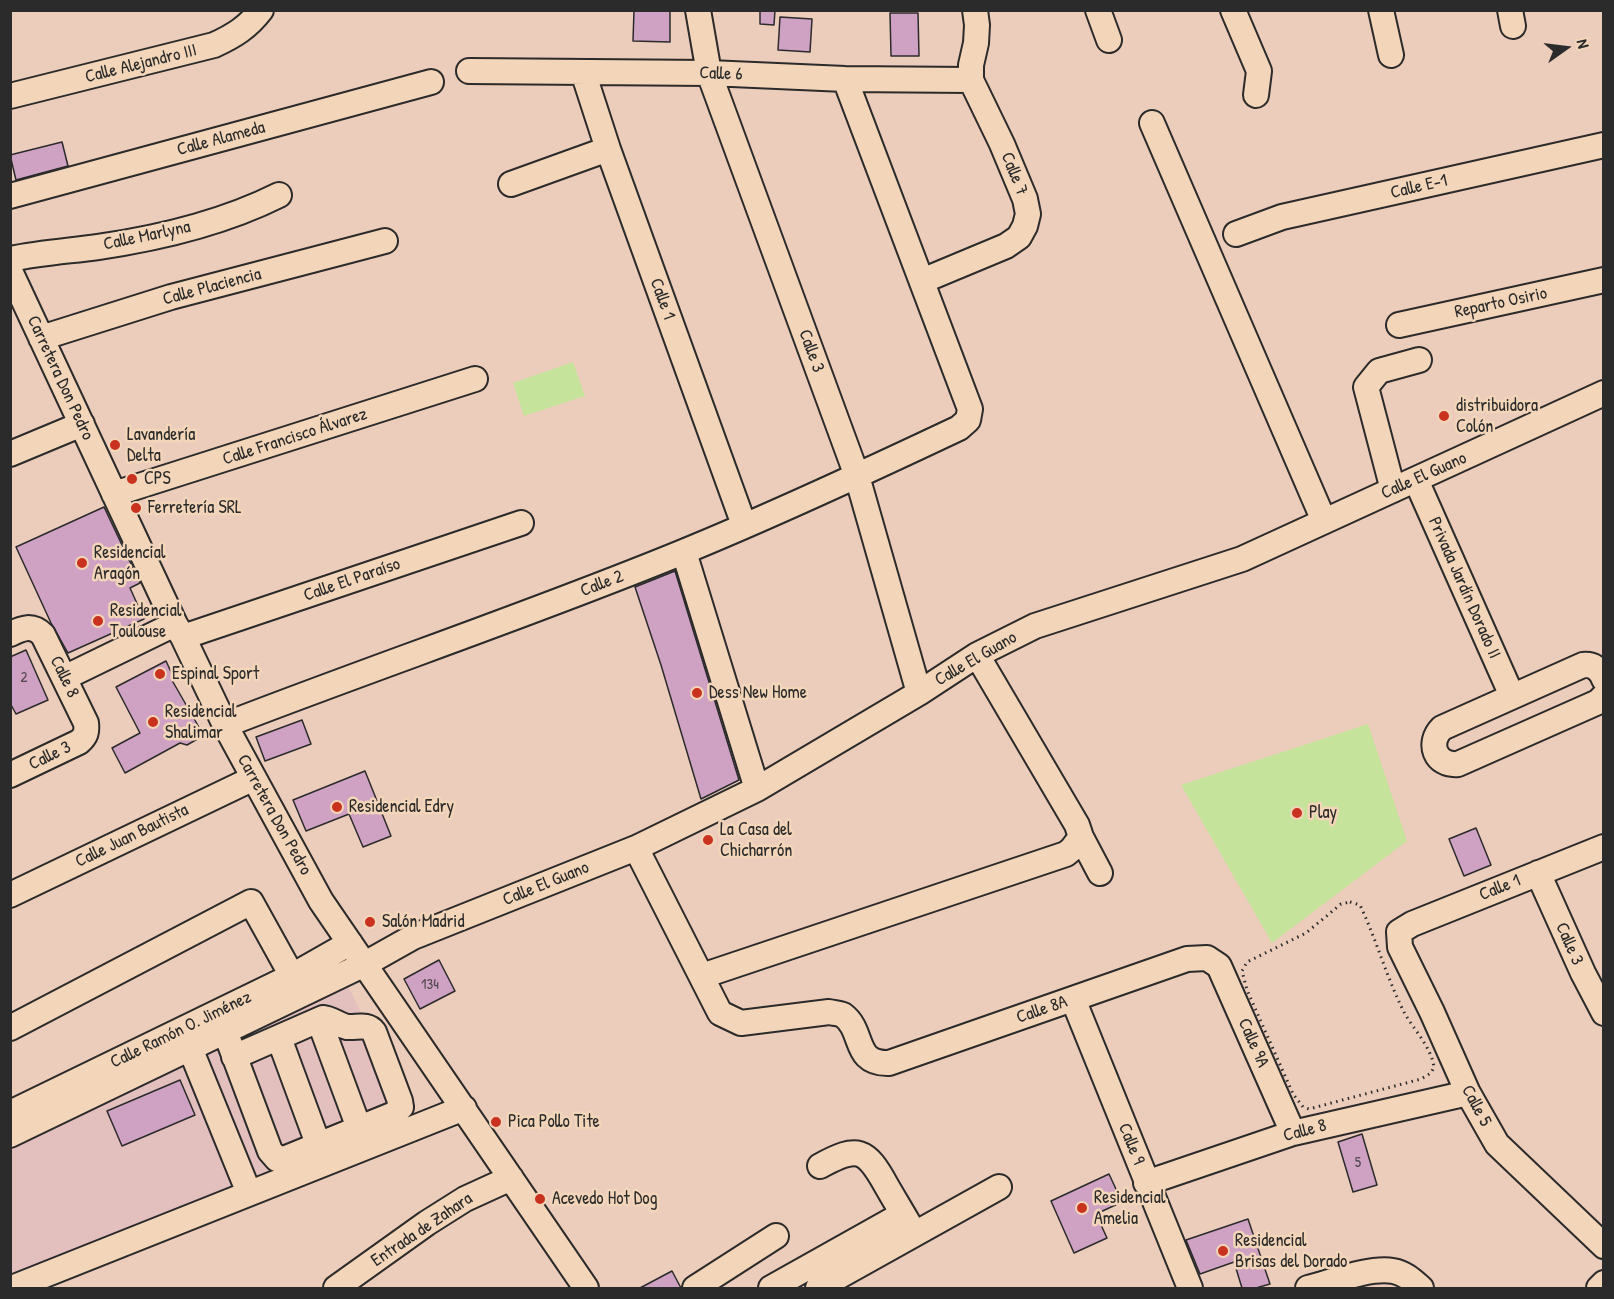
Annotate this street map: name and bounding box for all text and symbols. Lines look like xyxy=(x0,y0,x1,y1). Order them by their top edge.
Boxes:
north arrow xyxy=(1536,18,1596,78)
text: N xyxy=(1572,37,1595,50)
street label: Calle Alejandro III xyxy=(83,40,199,88)
street label: Calle 6 xyxy=(699,62,743,86)
street label: Calle Alameda xyxy=(175,117,267,161)
street label: Calle 7 xyxy=(996,149,1032,199)
street label: Calle E-1 xyxy=(1388,170,1450,204)
street label: Calle Marlyna xyxy=(102,216,192,256)
street label: Calle Placiencia xyxy=(160,264,264,310)
street label: Calle 1 xyxy=(645,275,679,323)
street label: Reparto Osirio xyxy=(1453,283,1549,323)
street label: Carretera Don Pedro xyxy=(22,312,98,444)
street label: Calle 3 xyxy=(793,327,829,375)
place label: distribuidora Colón xyxy=(1456,395,1538,438)
street label: Calle Francisco Álvarez xyxy=(220,403,370,471)
marker: distribuidora Colón xyxy=(1437,409,1451,423)
place label: Lavandería Delta xyxy=(127,424,195,466)
marker: Lavandería Delta xyxy=(108,438,122,452)
street label: Calle El Guano xyxy=(1378,448,1470,504)
place label: CPS xyxy=(144,468,171,490)
marker: CPS xyxy=(125,472,139,486)
place label: Ferretería SRL xyxy=(148,497,242,519)
marker: Ferretería SRL xyxy=(129,501,143,515)
street label: Privada Jardín Dorado II xyxy=(1423,514,1505,662)
place label: Residencial Aragón xyxy=(94,542,165,584)
street label: Calle El Paraíso xyxy=(301,553,403,607)
marker: Residencial Aragón xyxy=(75,556,89,570)
street label: Calle 2 xyxy=(577,566,627,602)
place label: Residencial Toulouse xyxy=(110,600,181,642)
marker: Residencial Toulouse xyxy=(91,614,105,628)
street label: Calle El Guano xyxy=(931,627,1021,691)
street label: Calle 8 xyxy=(45,653,83,701)
place label: Espinal Sport xyxy=(172,663,259,685)
marker: Espinal Sport xyxy=(153,667,167,681)
house number: 2 xyxy=(20,669,28,687)
place label: Dess New Home xyxy=(709,682,807,704)
marker: Dess New Home xyxy=(690,686,704,700)
place label: Residencial Shalimar xyxy=(165,701,236,744)
marker: Residencial Shalimar xyxy=(146,715,160,729)
street label: Calle 3 xyxy=(25,737,75,775)
street label: Carretera Don Pedro xyxy=(232,751,316,879)
place label: Residencial Edry xyxy=(349,796,454,818)
street label: Calle Juan Bautista xyxy=(72,799,192,873)
marker: Residencial Edry xyxy=(330,800,344,814)
place label: Play xyxy=(1309,802,1337,824)
marker: Play xyxy=(1290,806,1304,820)
place label: La Casa del Chicharrón xyxy=(720,819,792,862)
marker: La Casa del Chicharrón xyxy=(701,833,715,847)
street label: Calle El Guano xyxy=(500,857,592,911)
street label: Calle 1 xyxy=(1476,870,1524,906)
place label: Salón Madrid xyxy=(382,911,464,933)
marker: Salón Madrid xyxy=(363,915,377,929)
street label: Calle 3 xyxy=(1550,919,1588,969)
house number: 134 xyxy=(421,976,439,994)
street label: Calle Ramón O. Jiménez xyxy=(107,987,255,1073)
street label: Calle 8A xyxy=(1014,991,1070,1029)
street label: Calle 9A xyxy=(1233,1015,1273,1071)
street label: Calle 5 xyxy=(1456,1082,1496,1130)
place label: Pica Pollo Tite xyxy=(508,1111,600,1133)
marker: Pica Pollo Tite xyxy=(489,1115,503,1129)
street label: Calle 8 xyxy=(1281,1115,1329,1147)
street label: Calle 9 xyxy=(1113,1120,1149,1168)
house number: 5 xyxy=(1355,1154,1361,1172)
place label: Residencial Amelia xyxy=(1094,1187,1165,1230)
street label: Entrada de Zahara xyxy=(367,1188,477,1272)
place label: Acevedo Hot Dog xyxy=(552,1188,658,1210)
marker: Acevedo Hot Dog xyxy=(533,1192,547,1206)
marker: Residencial Amelia xyxy=(1075,1201,1089,1215)
place label: Residencial Brisas del Dorado xyxy=(1235,1230,1347,1272)
marker: Residencial Brisas del Dorado xyxy=(1216,1244,1230,1258)

